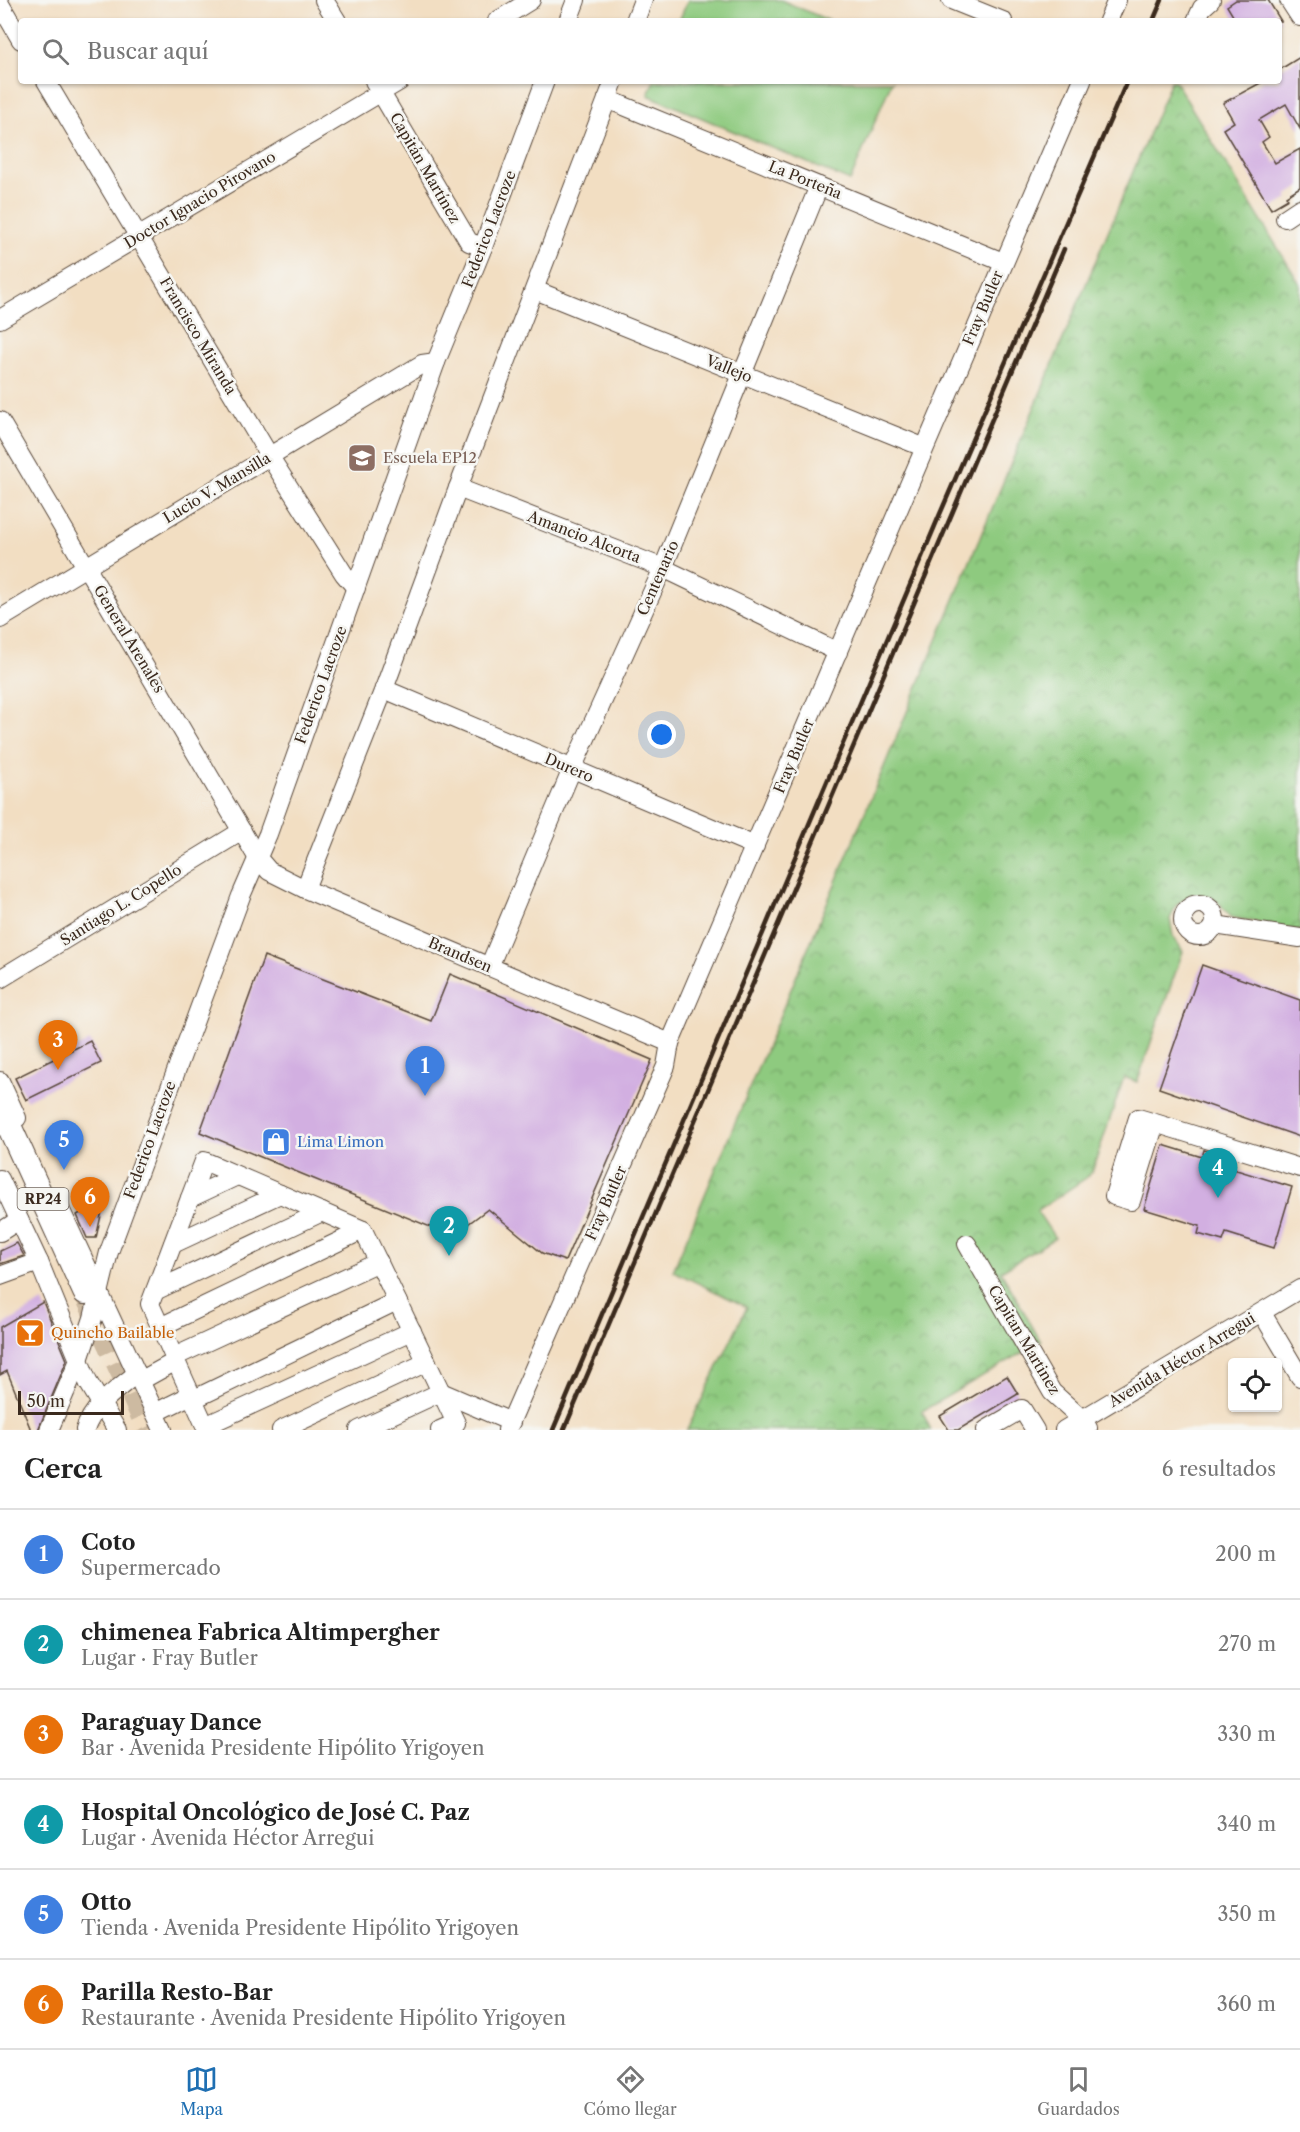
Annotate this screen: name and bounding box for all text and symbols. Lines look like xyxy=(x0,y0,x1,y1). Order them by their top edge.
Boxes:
search box xyxy=(18,18,1282,84)
icon: search xyxy=(39,35,72,68)
text: Buscar aquí xyxy=(87,38,209,65)
street label: Capitán Martínez xyxy=(386,109,465,227)
street label: Doctor Ignacio Pirovano xyxy=(120,147,279,252)
street label: La Porteña xyxy=(766,156,845,203)
street label: Federico Lacroze xyxy=(457,167,520,290)
street label: Fray Butler xyxy=(958,267,1007,348)
street label: Francisco Miranda xyxy=(156,274,241,398)
street label: Vallejo xyxy=(702,350,755,386)
school or university icon: Escuela EP12 xyxy=(346,442,378,474)
street label: Lucio V. Mansilla xyxy=(160,448,274,527)
place label: Escuela EP12 xyxy=(383,448,477,467)
street label: Amancio Alcorta xyxy=(524,506,643,567)
street label: Centenario xyxy=(633,537,683,618)
street label: General Arenales xyxy=(90,581,169,696)
street label: Federico Lacroze xyxy=(290,623,351,746)
street label: Fray Butler xyxy=(769,715,818,796)
your location xyxy=(647,720,676,749)
street label: Durero xyxy=(542,749,596,786)
street label: Santiago L. Copello xyxy=(57,860,185,950)
street label: Brandsen xyxy=(425,933,496,977)
pin: 3 xyxy=(38,1020,78,1070)
pin: 1 xyxy=(406,1046,444,1096)
street label: Federico Lacroze xyxy=(119,1078,180,1201)
pin: 5 xyxy=(44,1120,84,1170)
shop icon: Lima Limon xyxy=(260,1126,292,1158)
place label: Lima Limon xyxy=(297,1132,385,1151)
pin: 4 xyxy=(1198,1148,1238,1198)
street label: Fray Butler xyxy=(581,1162,631,1243)
pin: 6 xyxy=(70,1178,110,1227)
road number: RP24 xyxy=(18,1188,68,1210)
pin: 2 xyxy=(430,1206,468,1256)
street label: Capitan Martinez xyxy=(984,1281,1065,1398)
street label: Avenida Héctor Arregui xyxy=(1104,1308,1259,1411)
bar icon: Quincho Bailable xyxy=(14,1317,46,1349)
place label: Quincho Bailable xyxy=(51,1323,174,1342)
map controls xyxy=(1228,1358,1282,1412)
button: locate xyxy=(1228,1358,1282,1412)
scale bar xyxy=(18,1388,124,1416)
text: 50 m xyxy=(27,1391,65,1411)
text: Cerca xyxy=(24,1453,102,1485)
text: 6 resultados xyxy=(1162,1457,1276,1481)
text: Coto xyxy=(81,1529,136,1556)
text: 1 xyxy=(39,1542,48,1566)
text: 200 m xyxy=(1215,1542,1276,1566)
text: Supermercado xyxy=(81,1556,221,1580)
text: chimenea Fabrica Altimpergher xyxy=(81,1619,440,1646)
text: 2 xyxy=(38,1632,49,1656)
text: 270 m xyxy=(1218,1632,1276,1656)
text: Lugar · Fray Butler xyxy=(81,1646,258,1670)
text: Paraguay Dance xyxy=(81,1709,262,1736)
text: 3 xyxy=(38,1722,49,1746)
text: 330 m xyxy=(1217,1722,1276,1746)
text: Bar · Avenida Presidente Hipólito Yrigoyen xyxy=(81,1736,485,1760)
text: Hospital Oncológico de José C. Paz xyxy=(81,1799,470,1826)
text: 4 xyxy=(38,1812,49,1836)
text: 340 m xyxy=(1217,1812,1276,1836)
text: Lugar · Avenida Héctor Arregui xyxy=(81,1826,374,1850)
text: Otto xyxy=(81,1889,132,1916)
text: 5 xyxy=(38,1902,49,1926)
text: 350 m xyxy=(1218,1902,1276,1926)
text: Tienda · Avenida Presidente Hipólito Yrigoyen xyxy=(81,1916,519,1940)
text: Parilla Resto-Bar xyxy=(81,1979,273,2006)
text: 6 xyxy=(38,1992,49,2016)
text: 360 m xyxy=(1217,1992,1276,2016)
text: Restaurante · Avenida Presidente Hipólito Yrigoyen xyxy=(81,2006,566,2030)
tab: Mapa xyxy=(180,2063,223,2119)
tab: Cómo llegar xyxy=(584,2063,677,2119)
tab: Guardados xyxy=(1037,2063,1120,2119)

